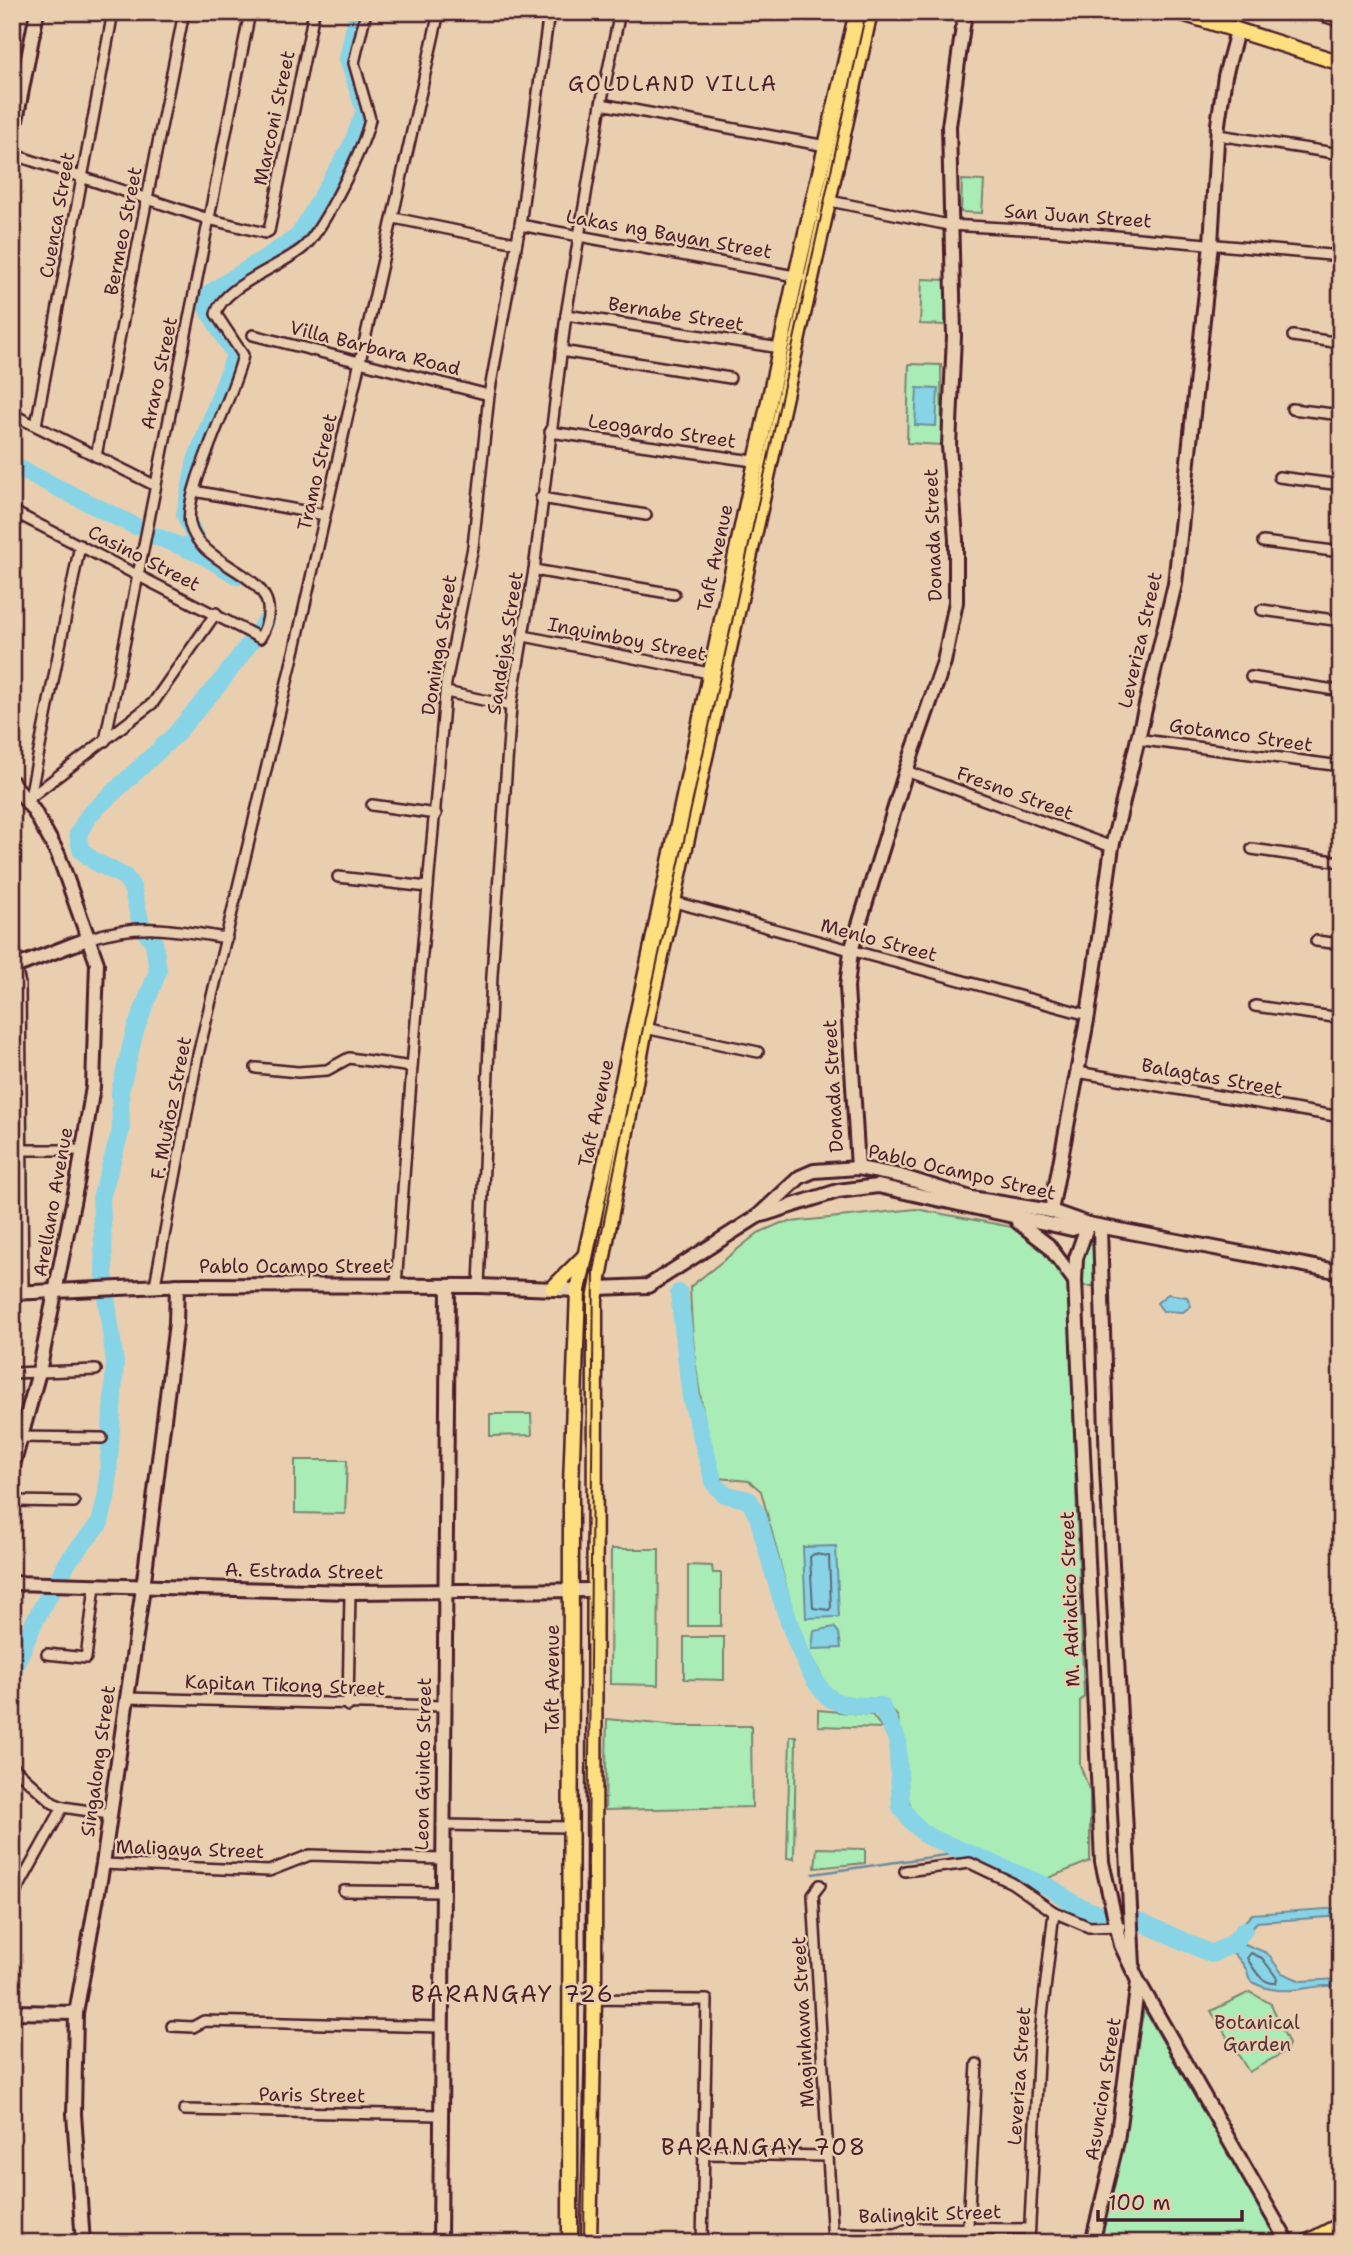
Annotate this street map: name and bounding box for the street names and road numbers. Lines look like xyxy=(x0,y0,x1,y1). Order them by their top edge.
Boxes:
street label: Marconi Street xyxy=(247,48,301,188)
street label: Cuenca Street xyxy=(34,150,80,280)
street label: Bermeo Street xyxy=(98,165,148,297)
street label: San Juan Street xyxy=(1003,198,1153,234)
street label: Lakas ng Bayan Street xyxy=(564,204,774,264)
street label: Bernabe Street xyxy=(606,291,746,337)
street label: Araro Street xyxy=(135,314,183,432)
street label: Villa Barbara Road xyxy=(287,315,463,381)
street label: Leogardo Street xyxy=(586,408,738,454)
street label: Tramo Street xyxy=(291,411,343,533)
street label: Donada Street xyxy=(918,468,948,602)
street label: Taft Avenue xyxy=(691,502,739,614)
street label: Casino Street xyxy=(84,519,204,597)
street label: Leveriza Street xyxy=(1112,569,1168,711)
street label: Sandejas Street xyxy=(481,570,529,716)
street label: Dominga Street xyxy=(416,573,462,717)
street label: Inquimboy Street xyxy=(546,611,708,667)
street label: Gotamco Street xyxy=(1168,713,1314,757)
street label: Fresno Street xyxy=(953,760,1077,826)
street label: Menlo Street xyxy=(818,912,940,968)
street label: Donada Street xyxy=(817,1019,849,1153)
street label: F. Muñoz Street xyxy=(145,1034,197,1182)
street label: Balagtas Street xyxy=(1139,1052,1285,1102)
street label: Taft Avenue xyxy=(572,1057,620,1169)
street label: Arellano Avenue xyxy=(28,1125,78,1279)
street label: Pablo Ocampo Street xyxy=(866,1138,1058,1206)
street label: Pablo Ocampo Street xyxy=(199,1254,391,1279)
street label: M. Adriatico Street xyxy=(1054,1511,1086,1687)
street label: A. Estrada Street xyxy=(224,1557,384,1585)
street label: Taft Avenue xyxy=(540,1624,565,1734)
street label: Kapitan Tikong Street xyxy=(184,1669,386,1701)
street label: Leon Guinto Street xyxy=(409,1677,437,1851)
street label: Singalong Street xyxy=(75,1684,121,1838)
street label: Maligaya Street xyxy=(115,1834,265,1864)
street label: Maginhawa Street xyxy=(786,1936,820,2108)
street label: Leveriza Street xyxy=(1002,2006,1036,2146)
street label: Asuncion Street xyxy=(1079,2016,1127,2162)
street label: Paris Street xyxy=(258,2082,366,2108)
street label: Balingkit Street xyxy=(858,2199,1002,2229)

